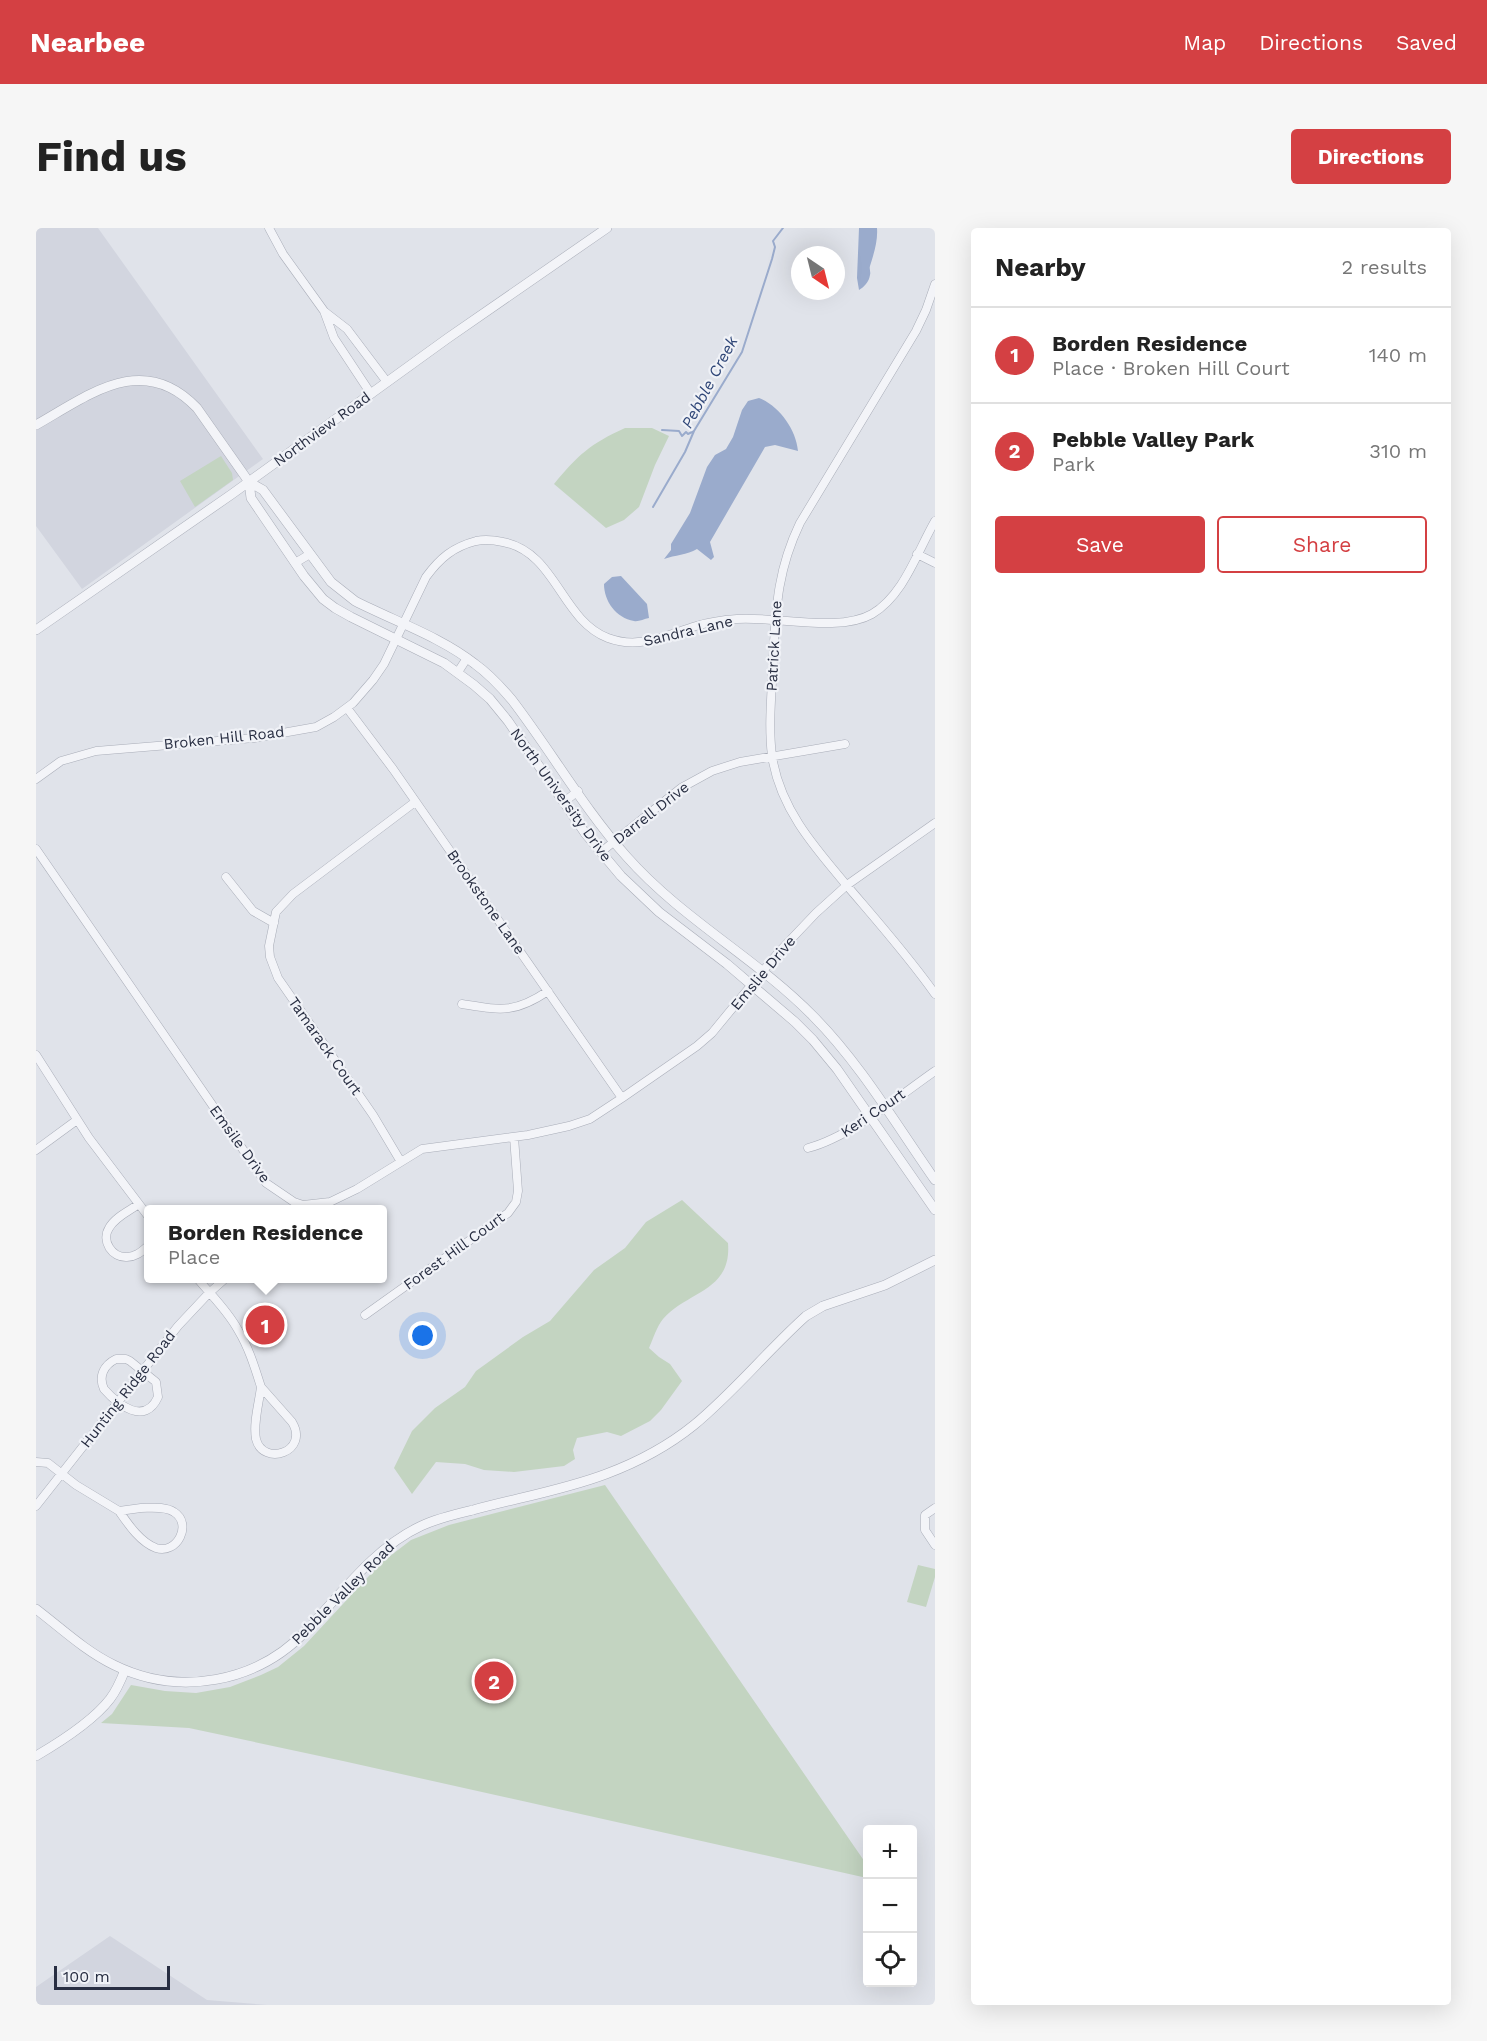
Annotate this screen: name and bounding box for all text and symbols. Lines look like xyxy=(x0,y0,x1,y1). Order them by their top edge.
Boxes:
text: Nearbee xyxy=(30,26,145,59)
text: Map xyxy=(1183,30,1226,55)
text: Directions xyxy=(1259,30,1363,55)
text: Saved xyxy=(1396,30,1457,55)
button: Directions xyxy=(1291,129,1451,184)
text: Find us xyxy=(36,132,187,181)
north arrow xyxy=(791,246,845,300)
text: Nearby xyxy=(995,252,1086,282)
text: 2 results xyxy=(1342,255,1427,279)
text: Borden Residence xyxy=(1052,331,1247,356)
water label: Pebble Creek xyxy=(677,332,742,431)
text: 1 xyxy=(1010,343,1019,367)
text: 140 m xyxy=(1369,343,1427,367)
text: Place · Broken Hill Court xyxy=(1052,356,1290,380)
street label: Northview Road xyxy=(270,388,374,470)
text: Pebble Valley Park xyxy=(1052,427,1254,452)
text: 2 xyxy=(1009,439,1020,463)
text: 310 m xyxy=(1369,439,1427,463)
text: Park xyxy=(1052,452,1095,476)
button: Save xyxy=(995,516,1205,573)
button: Share xyxy=(1217,516,1427,573)
street label: Patrick Lane xyxy=(763,600,785,692)
street label: Sandra Lane xyxy=(642,612,734,650)
street label: Broken Hill Road xyxy=(163,723,285,753)
street label: North University Drive xyxy=(507,725,615,865)
street label: Darrell Drive xyxy=(610,778,692,848)
street label: Brookstone Lane xyxy=(443,846,529,958)
street label: Emslie Drive xyxy=(727,932,799,1014)
street label: Tamarack Court xyxy=(285,994,366,1099)
street label: Keri Court xyxy=(837,1085,909,1141)
street label: Emsile Drive xyxy=(206,1102,274,1186)
popup xyxy=(144,1205,387,1283)
street label: Forest Hill Court xyxy=(400,1208,509,1294)
text: Borden Residence xyxy=(168,1220,363,1245)
text: Place xyxy=(168,1245,220,1269)
pin: 1 xyxy=(246,1302,284,1348)
your location xyxy=(408,1321,437,1350)
street label: Hunting Ridge Road xyxy=(77,1327,179,1451)
street label: Pebble Valley Road xyxy=(288,1538,398,1648)
pin: 2 xyxy=(474,1658,514,1704)
map controls xyxy=(863,1825,917,1987)
button: + xyxy=(863,1825,917,1879)
button: − xyxy=(863,1879,917,1933)
button: locate xyxy=(863,1933,917,1987)
scale bar xyxy=(54,1963,170,1990)
text: 100 m xyxy=(63,1967,110,1986)

